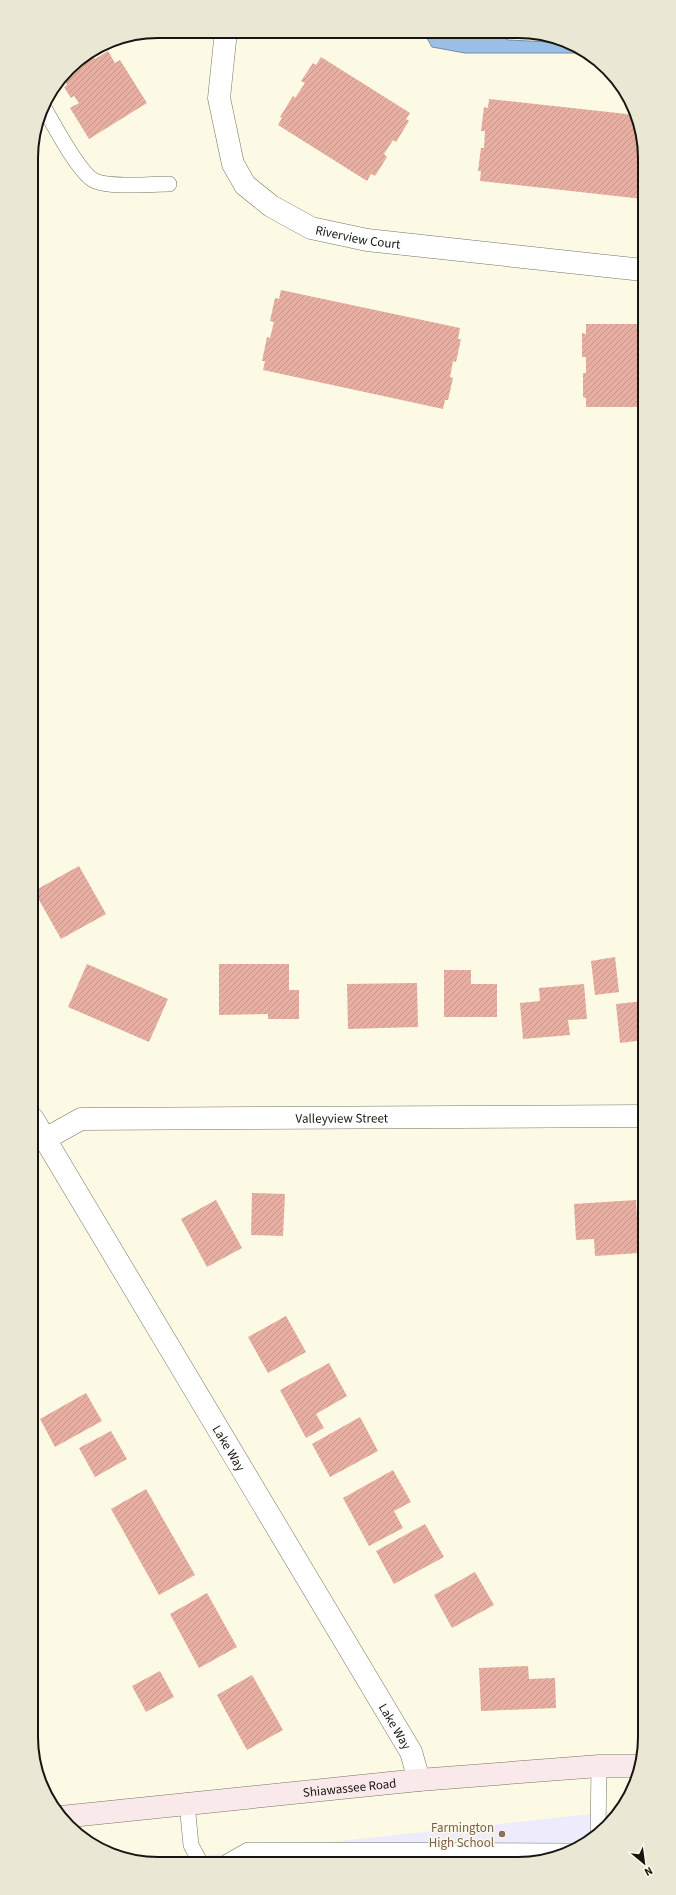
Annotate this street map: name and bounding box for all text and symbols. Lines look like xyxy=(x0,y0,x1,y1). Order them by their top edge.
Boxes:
street label: Riverview Court xyxy=(314,221,402,254)
street label: Valleyview Street xyxy=(295,1109,389,1128)
street label: Lake Way xyxy=(208,1422,249,1475)
street label: Lake Way xyxy=(374,1700,415,1753)
street label: Shiawassee Road xyxy=(302,1774,397,1802)
place label: Farmington High School xyxy=(429,1819,494,1852)
marker: Farmington High School xyxy=(497,1829,507,1839)
north arrow xyxy=(624,1843,664,1883)
text: N xyxy=(642,1863,655,1880)

